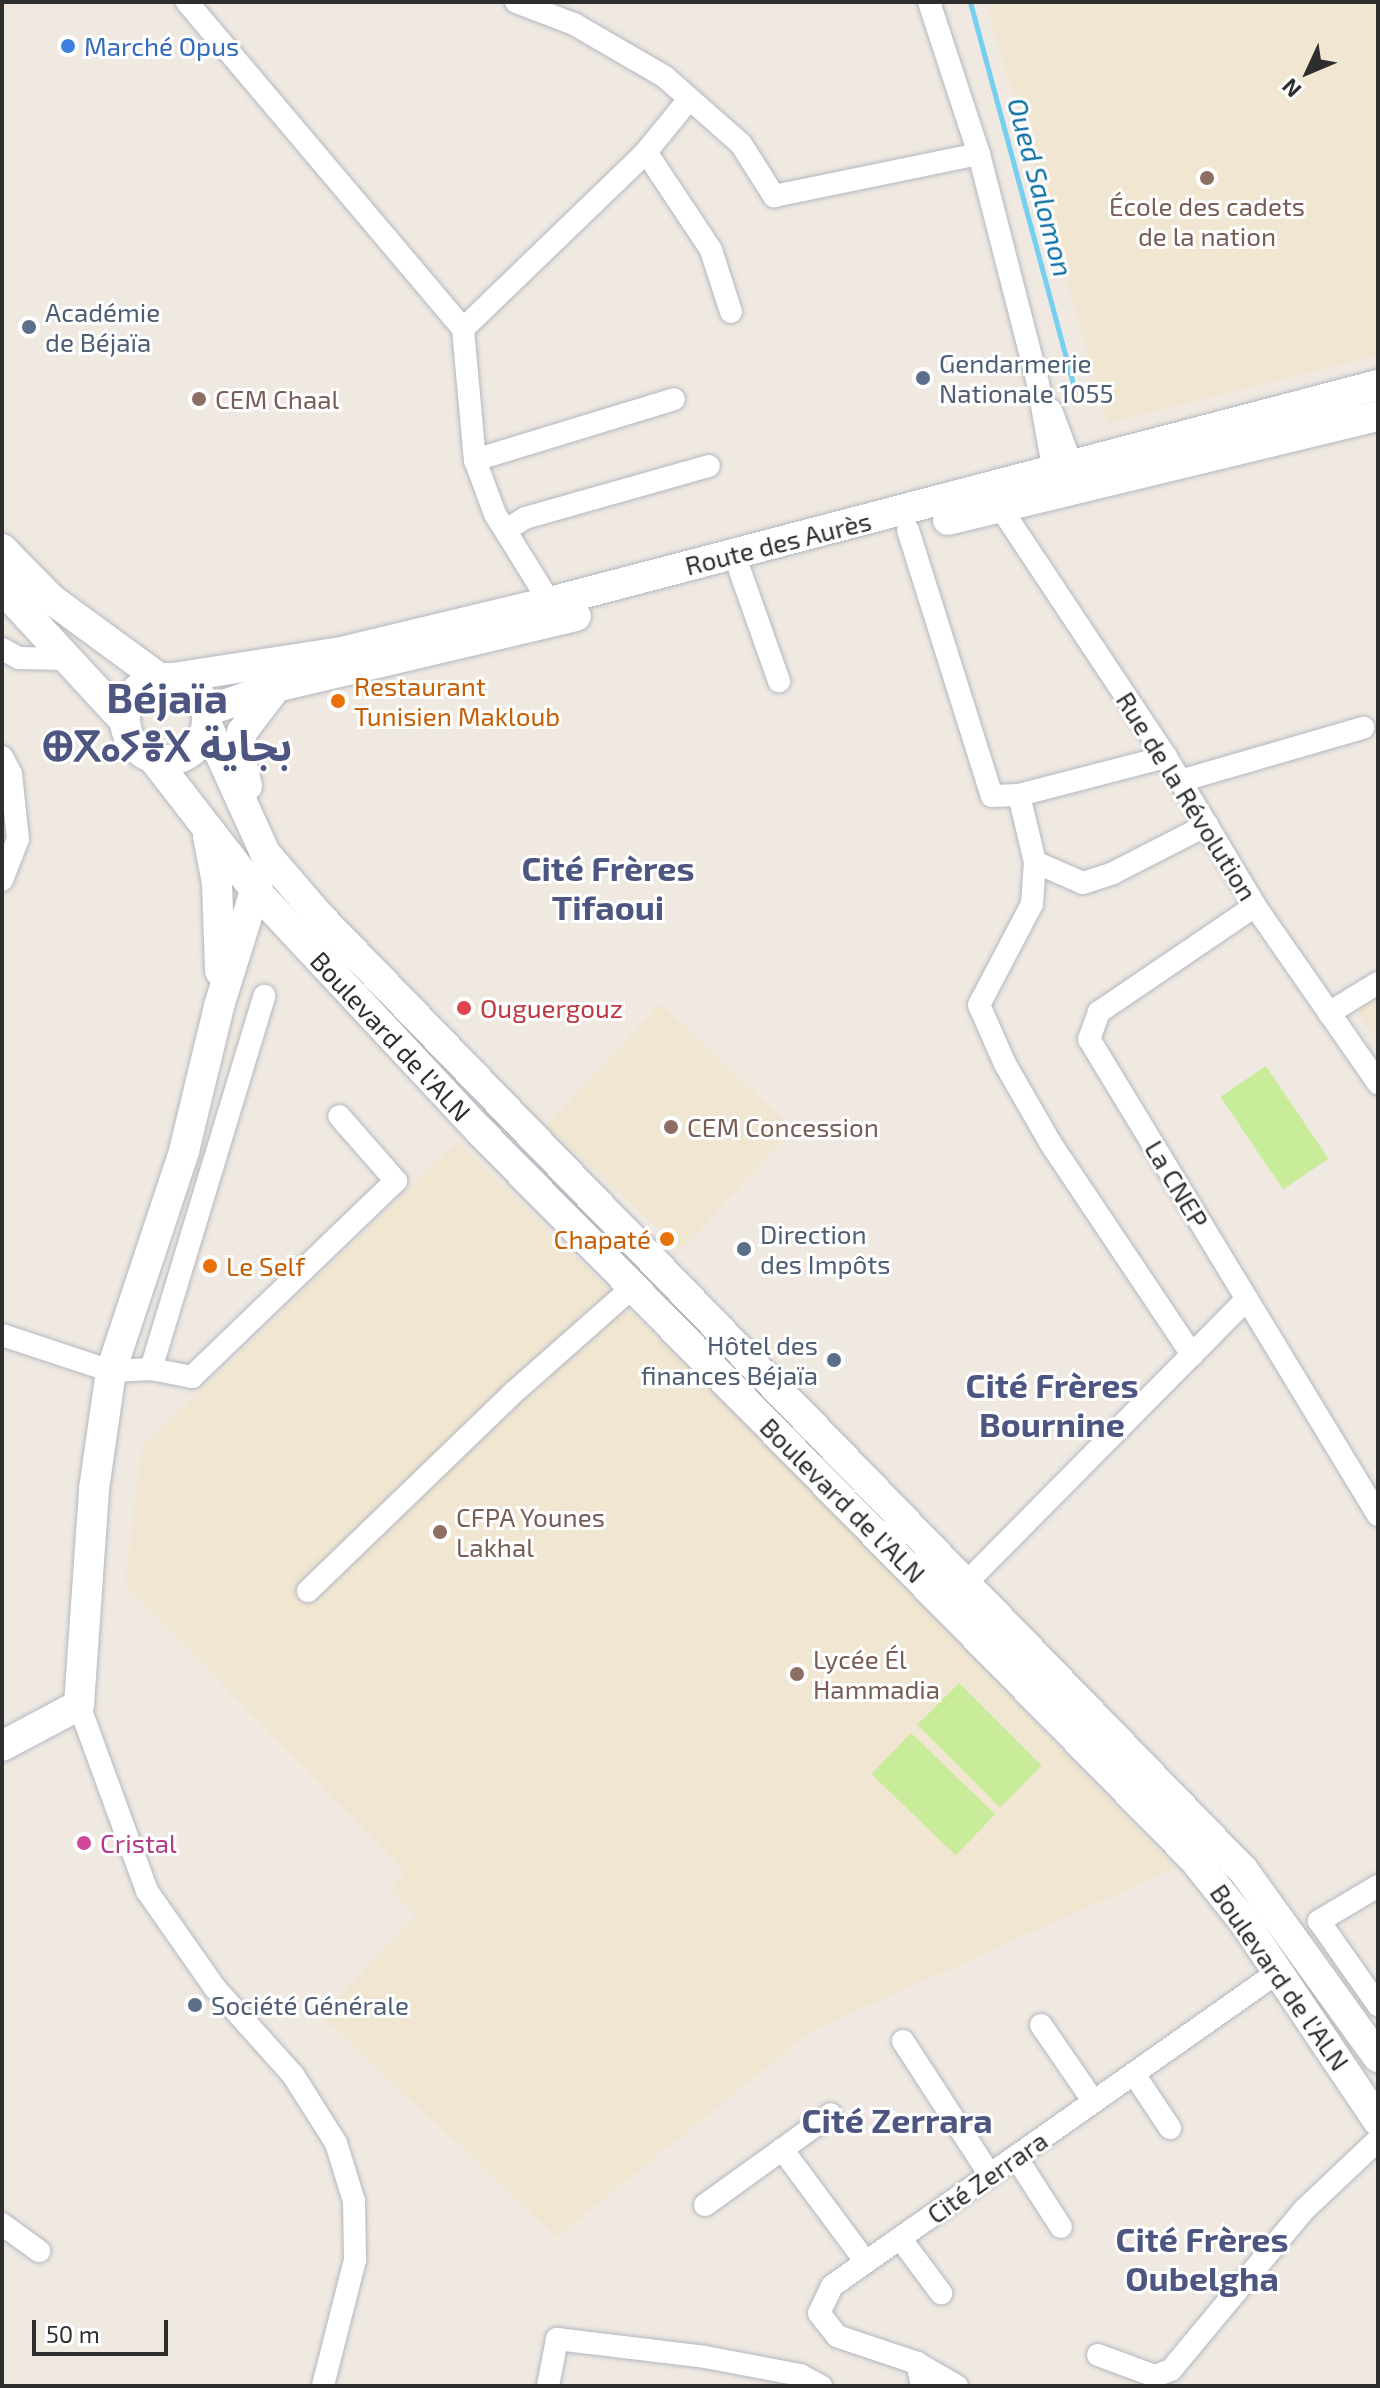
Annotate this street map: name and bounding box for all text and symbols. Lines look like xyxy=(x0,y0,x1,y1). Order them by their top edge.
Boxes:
place label: Marché Opus xyxy=(84,30,239,62)
north arrow xyxy=(1268,32,1348,112)
marker: Marché Opus xyxy=(59,37,77,55)
text: N xyxy=(1276,74,1306,103)
water label: Oued Salomon xyxy=(1001,94,1081,280)
marker: École des cadets de la nation xyxy=(1198,169,1216,187)
place label: École des cadets de la nation xyxy=(1109,190,1305,252)
place label: Académie de Béjaïa xyxy=(45,296,160,358)
marker: Académie de Béjaïa xyxy=(20,318,38,336)
place label: Gendarmerie Nationale 1055 xyxy=(939,347,1113,408)
marker: Gendarmerie Nationale 1055 xyxy=(914,369,932,387)
place label: CEM Chaal xyxy=(215,383,339,415)
marker: CEM Chaal xyxy=(190,390,208,408)
street label: Route des Aurès xyxy=(681,505,875,581)
place label: Restaurant Tunisien Makloub xyxy=(354,670,560,732)
district label: Béjaïa ⴲⴳⴰⵢⴻⵝ بجاية xyxy=(42,671,292,770)
street label: Rue de la Révolution xyxy=(1110,686,1264,906)
marker: Restaurant Tunisien Makloub xyxy=(329,692,347,710)
district label: Cité Frères Tifaoui xyxy=(521,847,695,926)
street label: Boulevard de l'ALN xyxy=(304,945,478,1127)
place label: Ouguergouz xyxy=(480,992,623,1024)
marker: Ouguergouz xyxy=(455,999,473,1017)
place label: CEM Concession xyxy=(687,1111,879,1143)
marker: CEM Concession xyxy=(662,1118,680,1136)
street label: La CNEP xyxy=(1139,1135,1215,1233)
place label: Direction des Impôts xyxy=(760,1218,890,1280)
place label: Chapaté xyxy=(554,1223,651,1255)
marker: Chapaté xyxy=(658,1230,676,1248)
marker: Direction des Impôts xyxy=(735,1240,753,1258)
place label: Le Self xyxy=(226,1250,305,1282)
marker: Le Self xyxy=(201,1257,219,1275)
place label: Hôtel des finances Béjaïa xyxy=(641,1329,818,1390)
marker: Hôtel des finances Béjaïa xyxy=(825,1351,843,1369)
district label: Cité Frères Bournine xyxy=(965,1364,1139,1444)
street label: Boulevard de l'ALN xyxy=(754,1411,932,1589)
place label: CFPA Younes Lakhal xyxy=(456,1501,606,1562)
marker: CFPA Younes Lakhal xyxy=(431,1523,449,1541)
place label: Lycée Él Hammadia xyxy=(813,1643,940,1704)
marker: Lycée Él Hammadia xyxy=(788,1665,806,1683)
place label: Cristal xyxy=(100,1827,177,1859)
marker: Cristal xyxy=(75,1834,93,1852)
street label: Boulevard de l'ALN xyxy=(1204,1878,1356,2076)
place label: Société Générale xyxy=(211,1989,409,2021)
marker: Société Générale xyxy=(186,1996,204,2014)
district label: Cité Zerrara xyxy=(801,2100,993,2140)
street label: Cité Zerrara xyxy=(921,2124,1053,2230)
district label: Cité Frères Oubelgha xyxy=(1115,2218,1289,2298)
scale bar xyxy=(36,2304,172,2354)
text: 50 m xyxy=(46,2319,100,2348)

